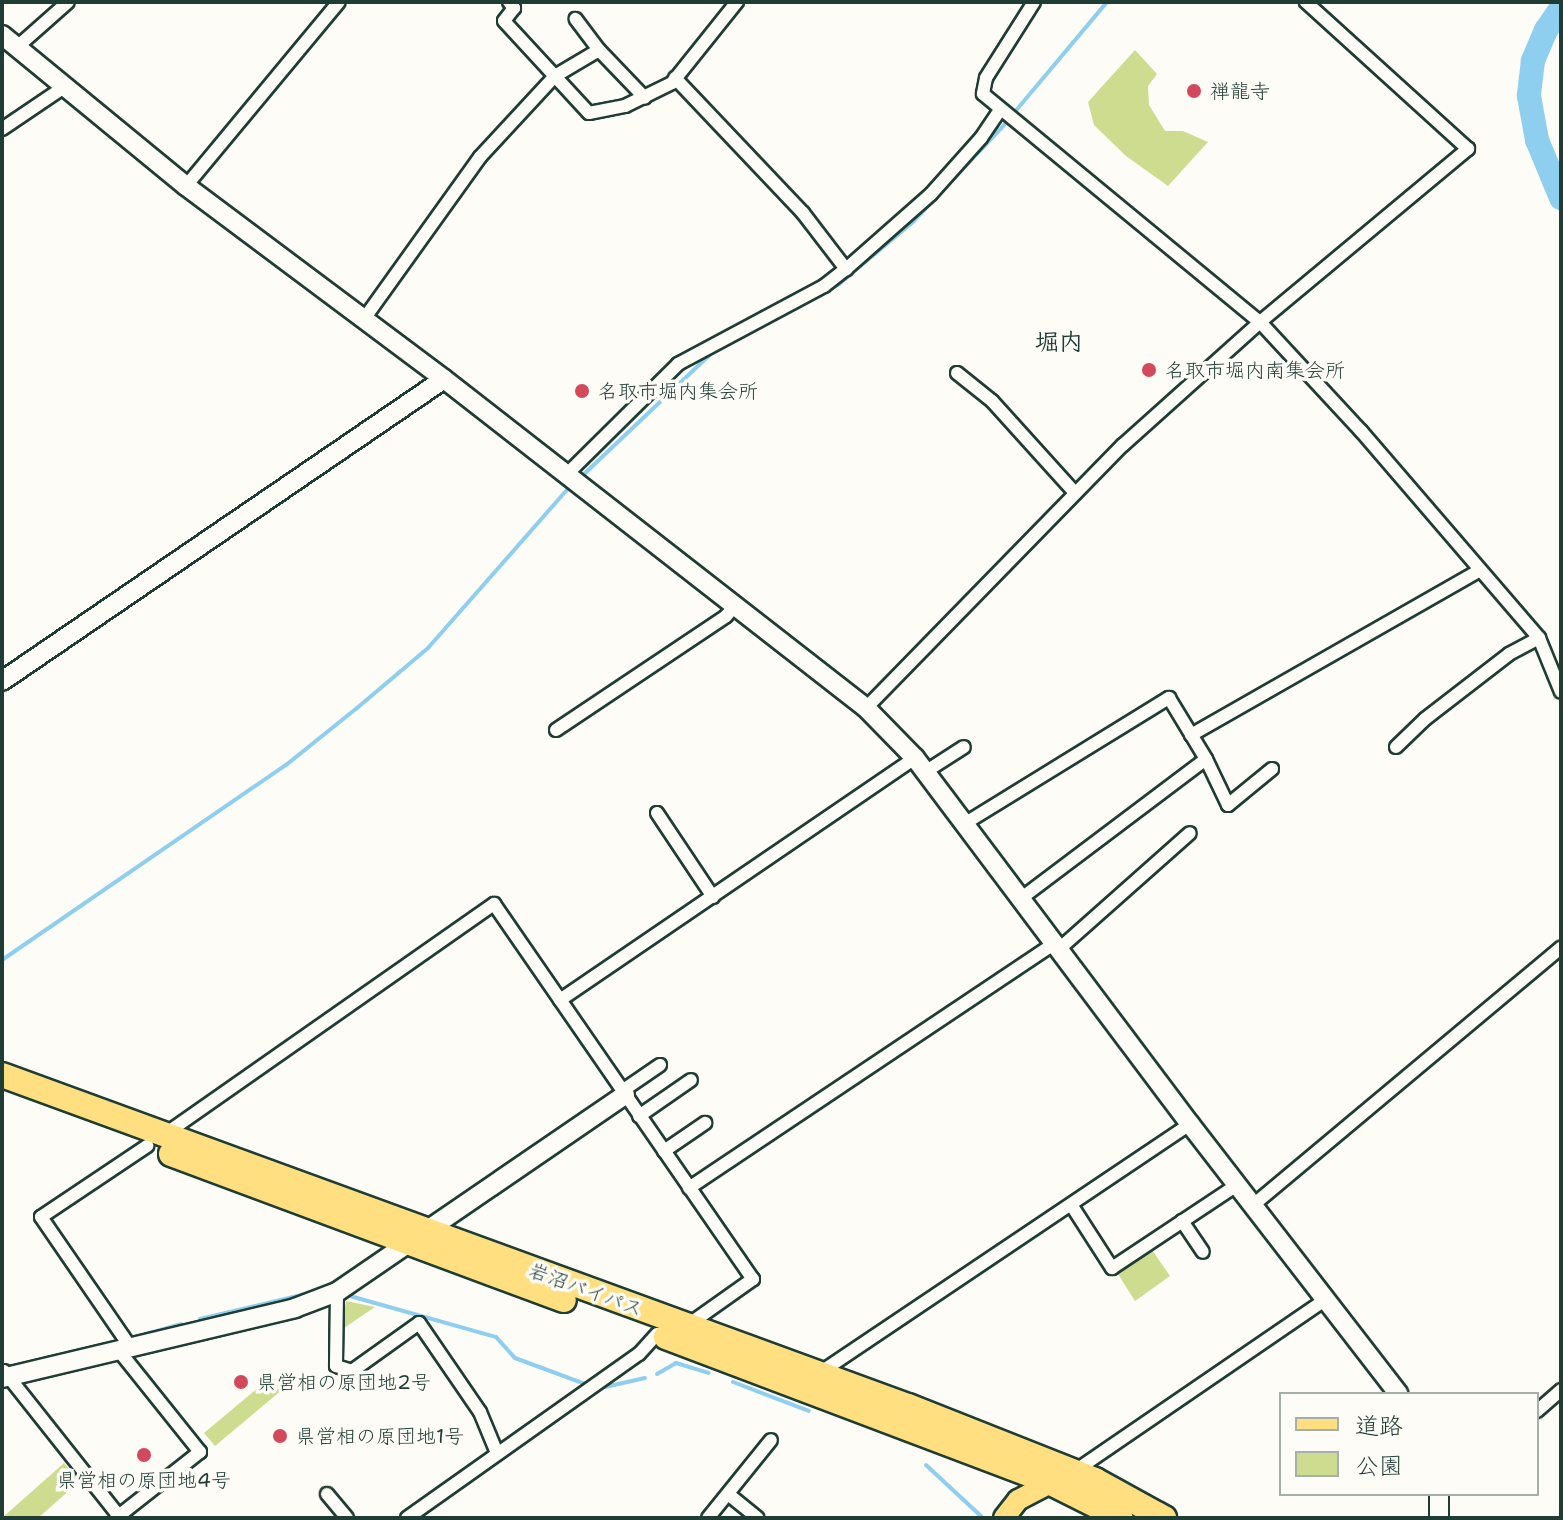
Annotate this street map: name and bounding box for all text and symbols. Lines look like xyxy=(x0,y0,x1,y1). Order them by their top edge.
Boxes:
place label: 禅龍寺 xyxy=(1210,79,1270,103)
marker: 禅龍寺 xyxy=(1185,82,1203,100)
district label: 堀内 xyxy=(1035,329,1083,357)
place label: 名取市堀内南集会所 xyxy=(1165,358,1345,382)
marker: 名取市堀内南集会所 xyxy=(1140,361,1158,379)
place label: 名取市堀内集会所 xyxy=(598,379,758,403)
marker: 名取市堀内集会所 xyxy=(573,382,591,400)
street label: 岩沼バイパス xyxy=(526,1258,646,1322)
place label: 県営相の原団地2号 xyxy=(257,1370,431,1394)
marker: 県営相の原団地2号 xyxy=(232,1373,250,1391)
legend xyxy=(1279,1392,1539,1496)
text: 道路 xyxy=(1355,1410,1403,1442)
place label: 県営相の原団地1号 xyxy=(296,1424,464,1448)
marker: 県営相の原団地1号 xyxy=(271,1427,289,1445)
marker: 県営相の原団地4号 xyxy=(135,1446,153,1464)
text: 公園 xyxy=(1355,1450,1403,1482)
place label: 県営相の原団地4号 xyxy=(57,1468,231,1492)

